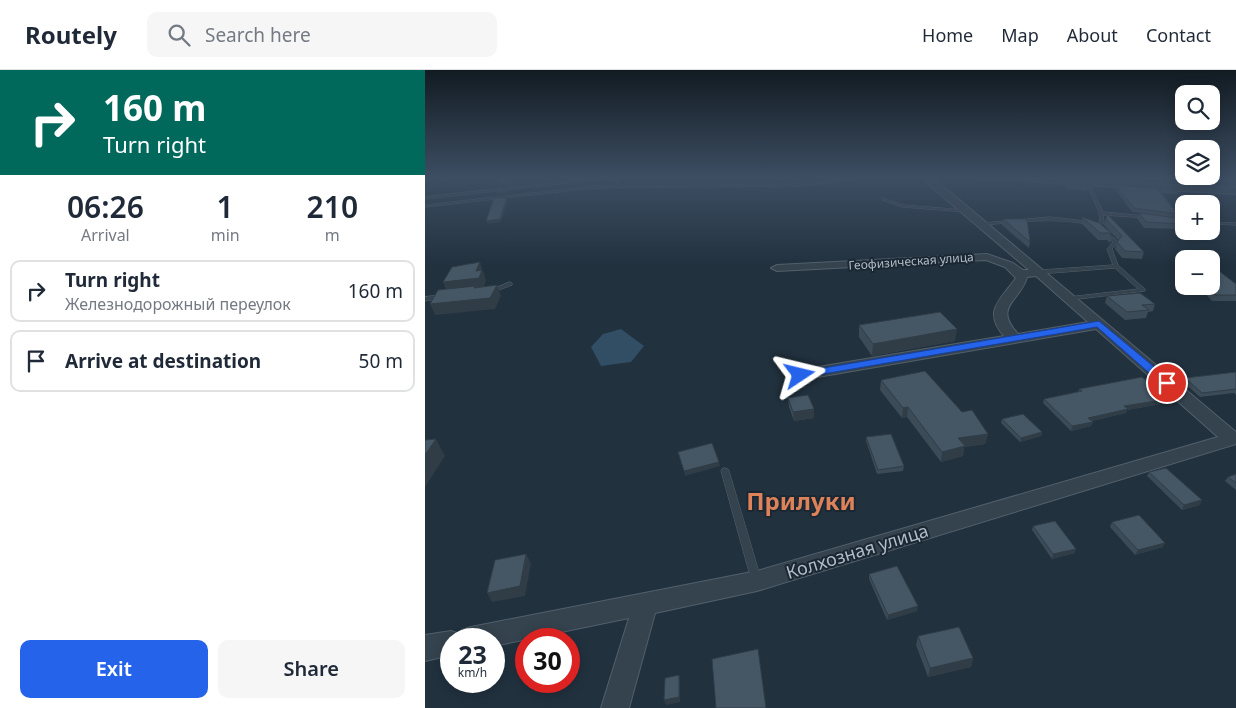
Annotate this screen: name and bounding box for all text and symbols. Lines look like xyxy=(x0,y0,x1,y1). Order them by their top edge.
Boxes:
search box xyxy=(147,12,497,57)
text: Routely xyxy=(25,18,117,51)
icon: search xyxy=(165,21,193,49)
text: Search here xyxy=(205,22,311,48)
text: Home xyxy=(922,23,973,47)
text: Map xyxy=(1001,23,1039,47)
text: About xyxy=(1067,23,1118,47)
text: Contact xyxy=(1146,23,1211,47)
text: 160 m xyxy=(103,84,206,131)
map controls xyxy=(1175,85,1220,295)
button: search xyxy=(1175,85,1220,130)
icon: right xyxy=(20,90,85,155)
text: Turn right xyxy=(103,129,206,159)
button: layers xyxy=(1175,140,1220,185)
text: 06:26 xyxy=(67,186,144,227)
text: 1 xyxy=(217,186,234,227)
text: 210 xyxy=(307,186,358,227)
button: + xyxy=(1175,195,1220,240)
text: Arrival xyxy=(81,224,130,246)
text: min xyxy=(211,224,240,246)
text: m xyxy=(325,224,340,246)
street label: Геофизическая улица xyxy=(848,248,974,274)
button: − xyxy=(1175,250,1220,295)
text: Turn right xyxy=(65,267,160,293)
icon: right xyxy=(22,277,50,305)
text: 160 m xyxy=(348,278,403,304)
text: Железнодорожный переулок xyxy=(65,293,291,315)
icon: arrive xyxy=(22,347,50,375)
text: Arrive at destination xyxy=(65,348,261,374)
text: 50 m xyxy=(359,348,403,374)
position arrow xyxy=(773,348,825,400)
pin xyxy=(1146,362,1188,404)
icon: arrive xyxy=(1153,369,1181,397)
district label: Прилуки xyxy=(746,484,856,517)
street label: Колхозная улица xyxy=(783,518,931,584)
speed limit sign: 30 xyxy=(515,628,580,693)
text: 23 xyxy=(458,637,487,671)
button: Exit xyxy=(20,640,208,698)
button: Share xyxy=(218,640,405,698)
text: km/h xyxy=(458,664,487,681)

